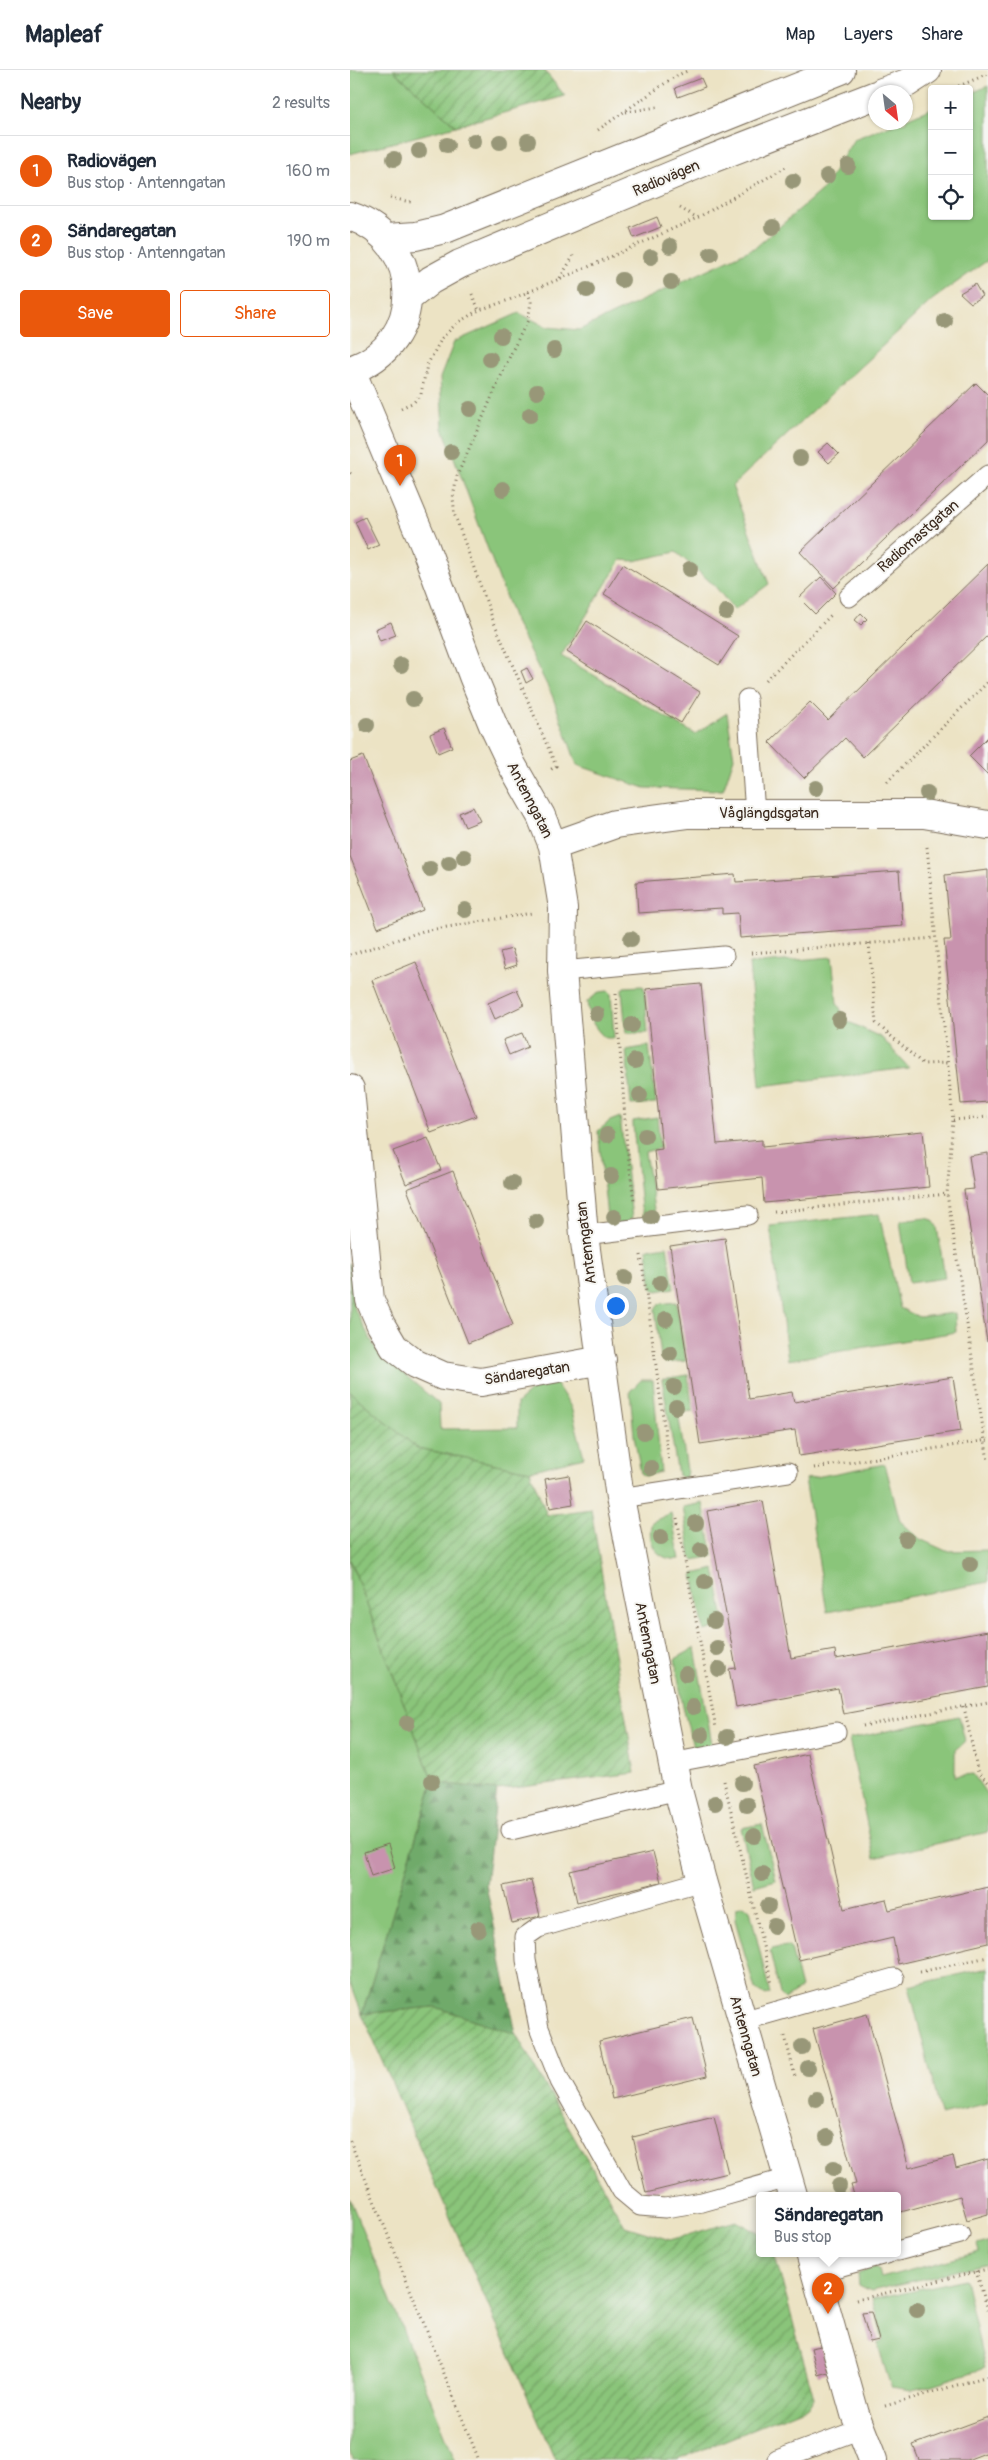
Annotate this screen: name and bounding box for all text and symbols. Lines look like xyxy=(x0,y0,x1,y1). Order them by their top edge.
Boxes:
text: Mapleaf xyxy=(25,20,103,49)
text: Map xyxy=(786,23,815,46)
text: Layers xyxy=(843,23,893,46)
text: Share xyxy=(921,23,963,46)
north arrow xyxy=(868,85,913,130)
map controls xyxy=(928,85,973,220)
button: + xyxy=(928,85,973,130)
text: Nearby xyxy=(20,89,81,116)
text: 2 results xyxy=(272,93,330,113)
button: − xyxy=(928,130,973,175)
text: Radiovägen xyxy=(67,149,157,173)
street label: Radiovägen xyxy=(630,156,702,201)
text: 1 xyxy=(33,161,39,181)
text: 160 m xyxy=(286,161,330,181)
text: Bus stop · Antenngatan xyxy=(67,173,226,193)
button: locate xyxy=(928,175,973,220)
text: Sändaregatan xyxy=(67,219,176,243)
text: 2 xyxy=(32,231,40,251)
text: 190 m xyxy=(287,231,330,251)
text: Bus stop · Antenngatan xyxy=(67,243,226,263)
button: Save xyxy=(20,290,170,337)
button: Share xyxy=(180,290,330,337)
pin: 1 xyxy=(384,445,416,486)
street label: Radiomastgatan xyxy=(874,496,963,577)
street label: Antenngatan xyxy=(502,759,557,842)
street label: Våglängdsgatan xyxy=(719,804,819,823)
street label: Antenngatan xyxy=(572,1200,601,1285)
your location xyxy=(603,1293,629,1319)
street label: Sändaregatan xyxy=(483,1357,571,1390)
street label: Antenngatan xyxy=(630,1600,665,1686)
street label: Antenngatan xyxy=(725,1993,766,2079)
popup xyxy=(756,2192,901,2257)
text: Sändaregatan xyxy=(774,2203,883,2227)
text: Bus stop xyxy=(774,2227,831,2247)
pin: 2 xyxy=(812,2273,844,2314)

